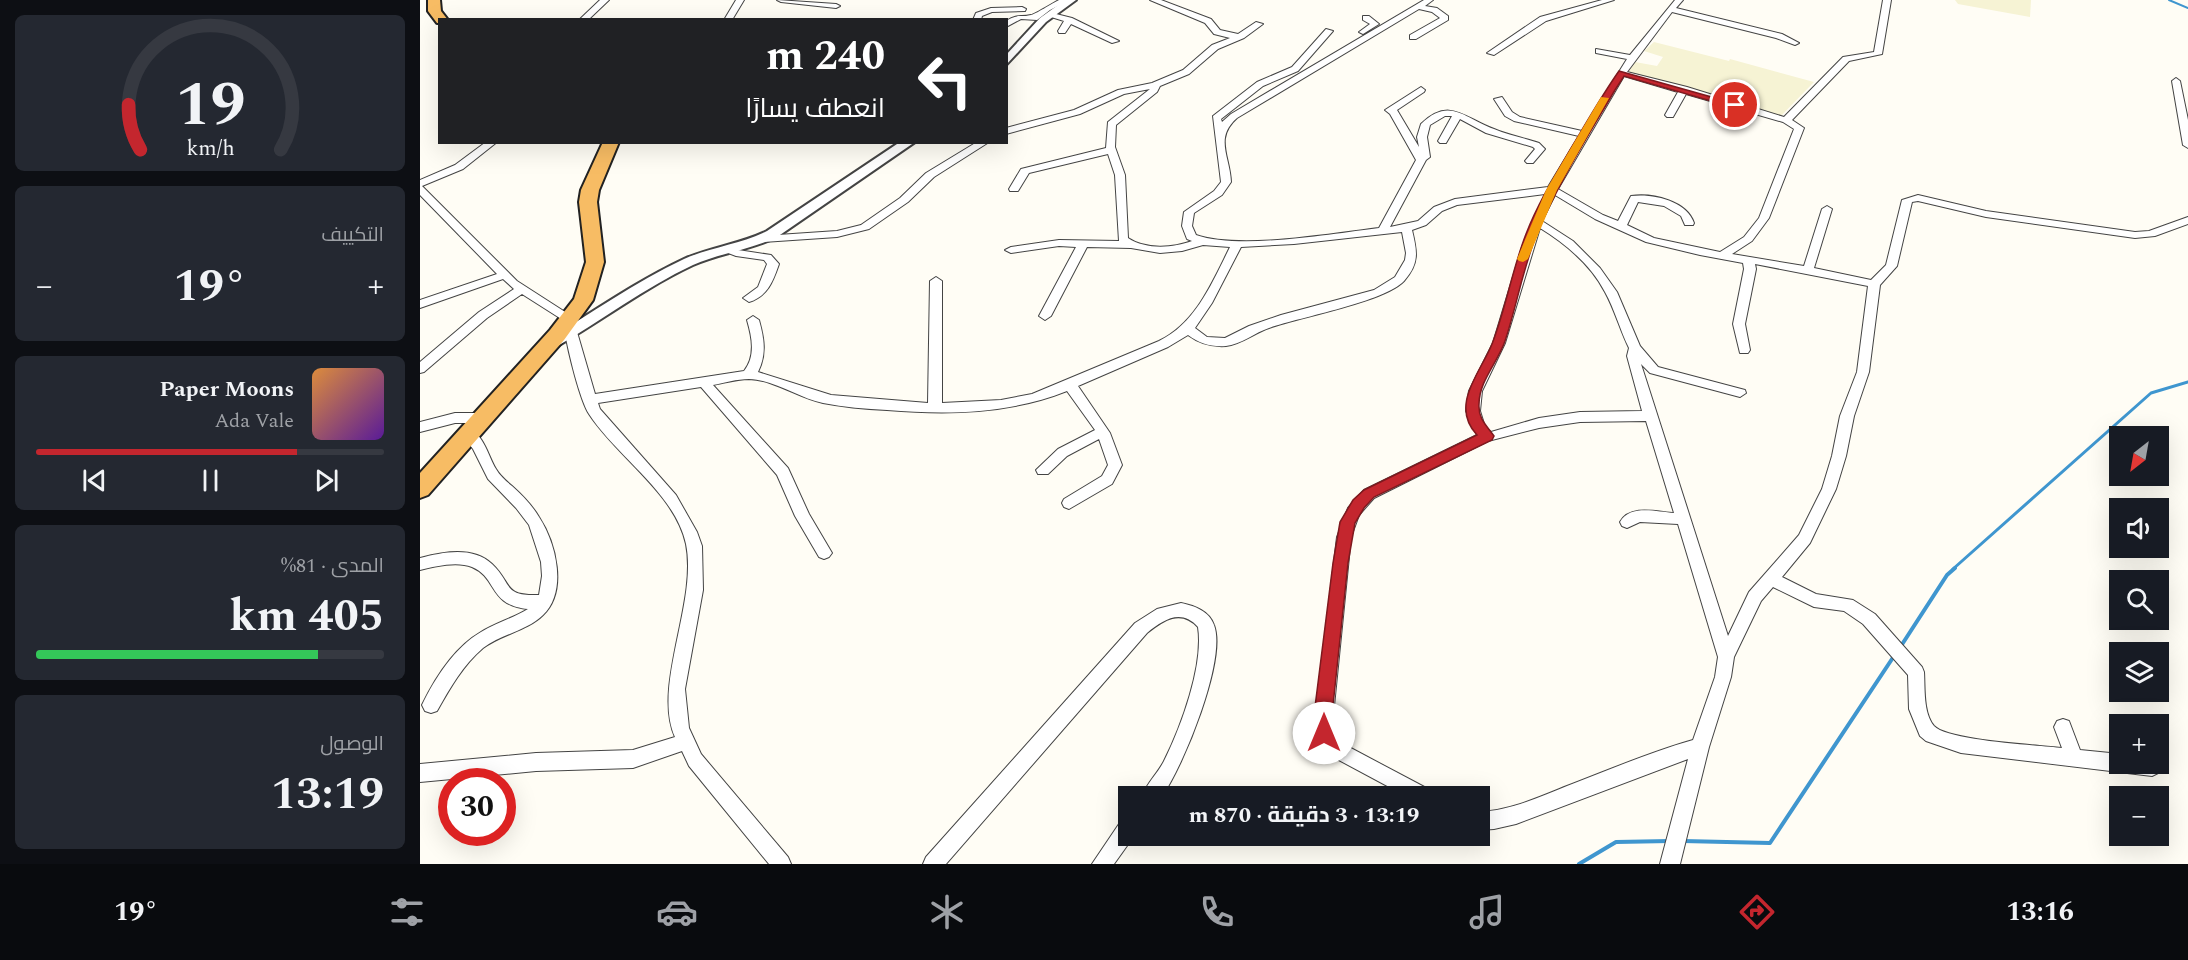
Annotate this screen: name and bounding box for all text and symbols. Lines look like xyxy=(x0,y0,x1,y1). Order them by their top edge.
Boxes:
text: 240 m xyxy=(766,25,885,88)
icon: left xyxy=(906,42,984,120)
text: 19 xyxy=(175,58,245,153)
pin xyxy=(1709,79,1760,130)
text: انعطف يسارًا xyxy=(745,88,885,130)
icon: arrive xyxy=(1718,88,1751,121)
text: km/h xyxy=(186,132,234,165)
text: التكييف xyxy=(321,220,384,250)
text: 19° xyxy=(174,252,247,321)
text: − xyxy=(36,261,53,311)
text: + xyxy=(368,261,384,311)
text: Paper Moons xyxy=(159,373,294,406)
text: Ada Vale xyxy=(214,406,294,436)
north arrow xyxy=(2109,426,2169,486)
map controls xyxy=(2109,426,2169,846)
icon: previous xyxy=(78,464,111,497)
icon: pause xyxy=(194,464,227,497)
icon: next xyxy=(310,464,343,497)
button: sound xyxy=(2109,498,2169,558)
text: المدى · 81% xyxy=(281,551,384,581)
button: search xyxy=(2109,570,2169,630)
text: 405 km xyxy=(229,582,384,651)
button: layers xyxy=(2109,642,2169,702)
position arrow xyxy=(1292,701,1356,765)
button: + xyxy=(2109,714,2169,774)
text: الوصول xyxy=(320,729,384,759)
text: 13:19 xyxy=(271,760,384,829)
speed limit sign: 30 xyxy=(438,768,516,846)
button: − xyxy=(2109,786,2169,846)
text: 13:19 · 3 دقيقة · 870 m xyxy=(1189,799,1419,832)
text: 19° xyxy=(114,891,158,933)
icon: filters xyxy=(386,891,428,933)
icon: car xyxy=(656,891,698,933)
icon: climate xyxy=(926,891,968,933)
icon: phone xyxy=(1196,891,1238,933)
icon: music xyxy=(1466,891,1508,933)
icon: directions xyxy=(1736,891,1778,933)
text: 13:16 xyxy=(2006,891,2074,933)

